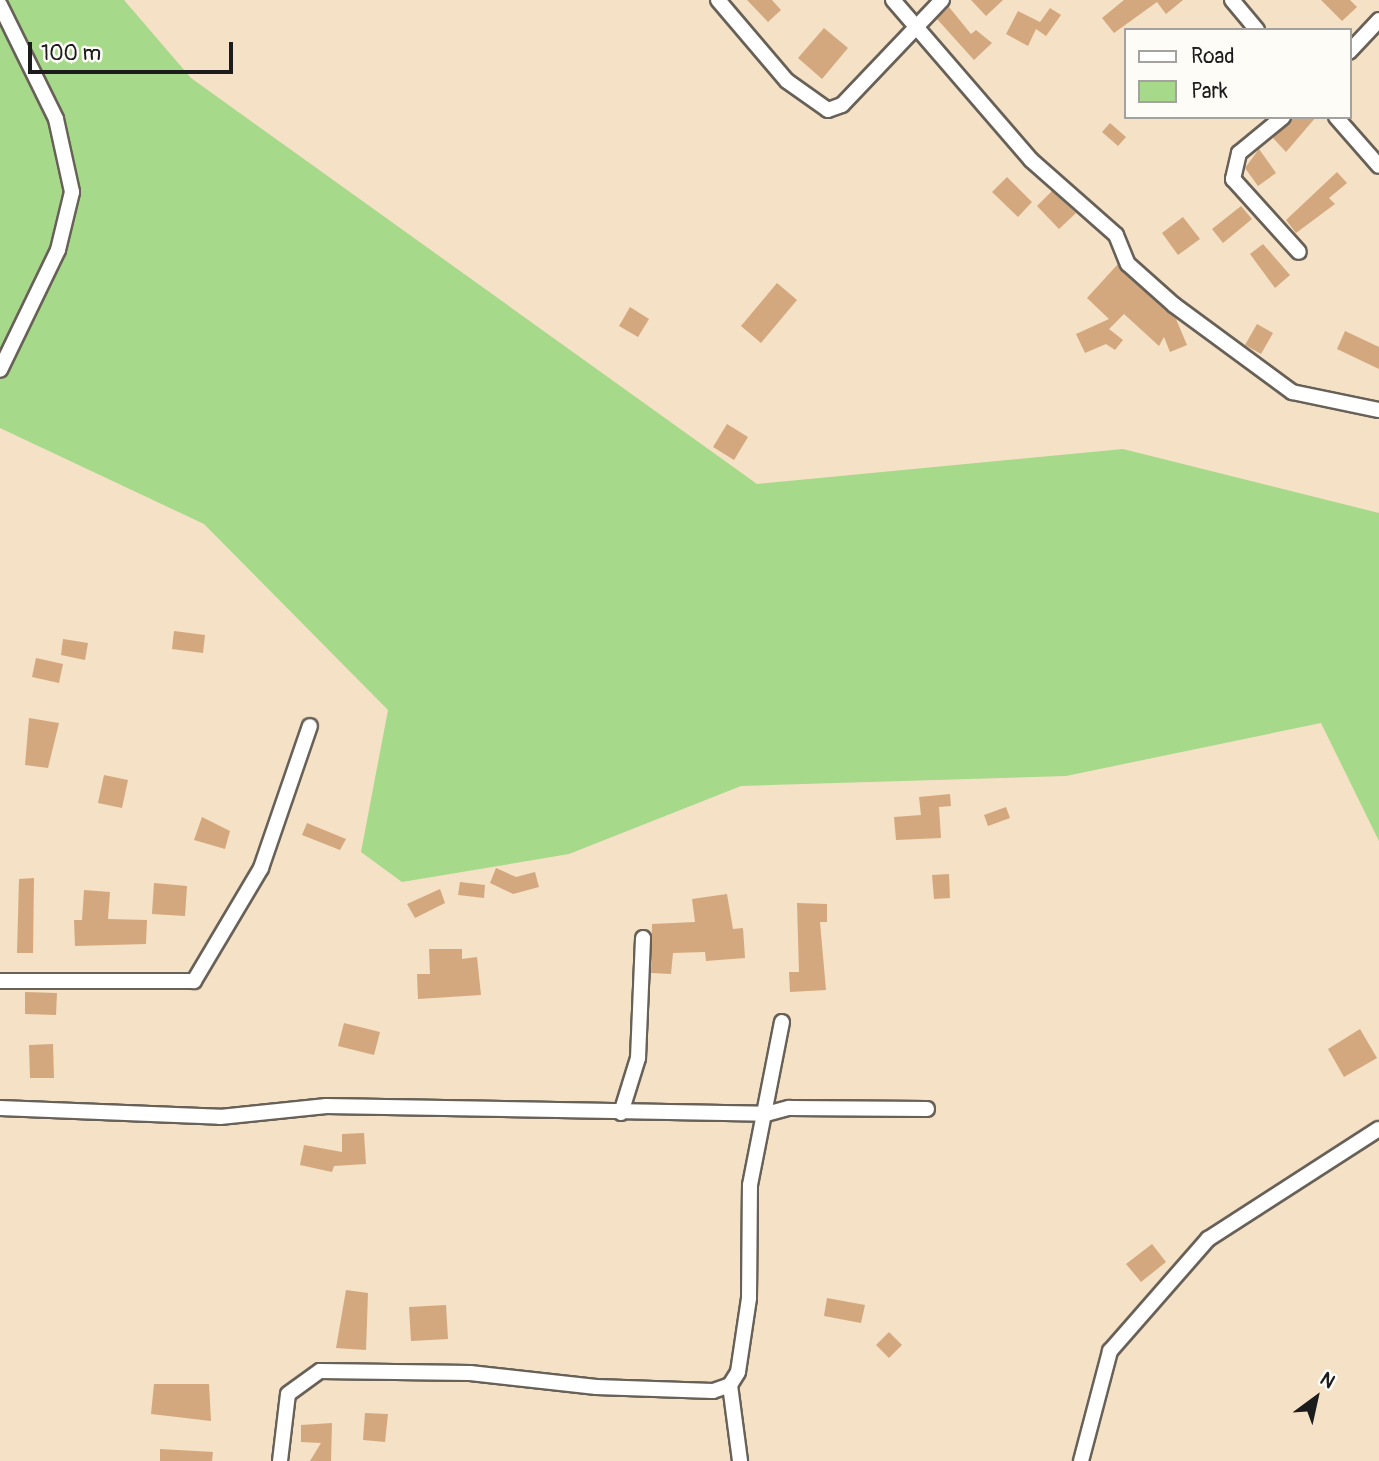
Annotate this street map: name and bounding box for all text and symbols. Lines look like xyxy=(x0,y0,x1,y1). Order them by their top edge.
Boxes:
scale bar xyxy=(32,28,236,72)
legend xyxy=(1124,28,1351,119)
text: 100 m xyxy=(41,40,101,67)
text: Road xyxy=(1191,43,1235,70)
text: Park xyxy=(1191,78,1228,105)
north arrow xyxy=(1281,1363,1351,1433)
text: N xyxy=(1316,1367,1339,1394)

